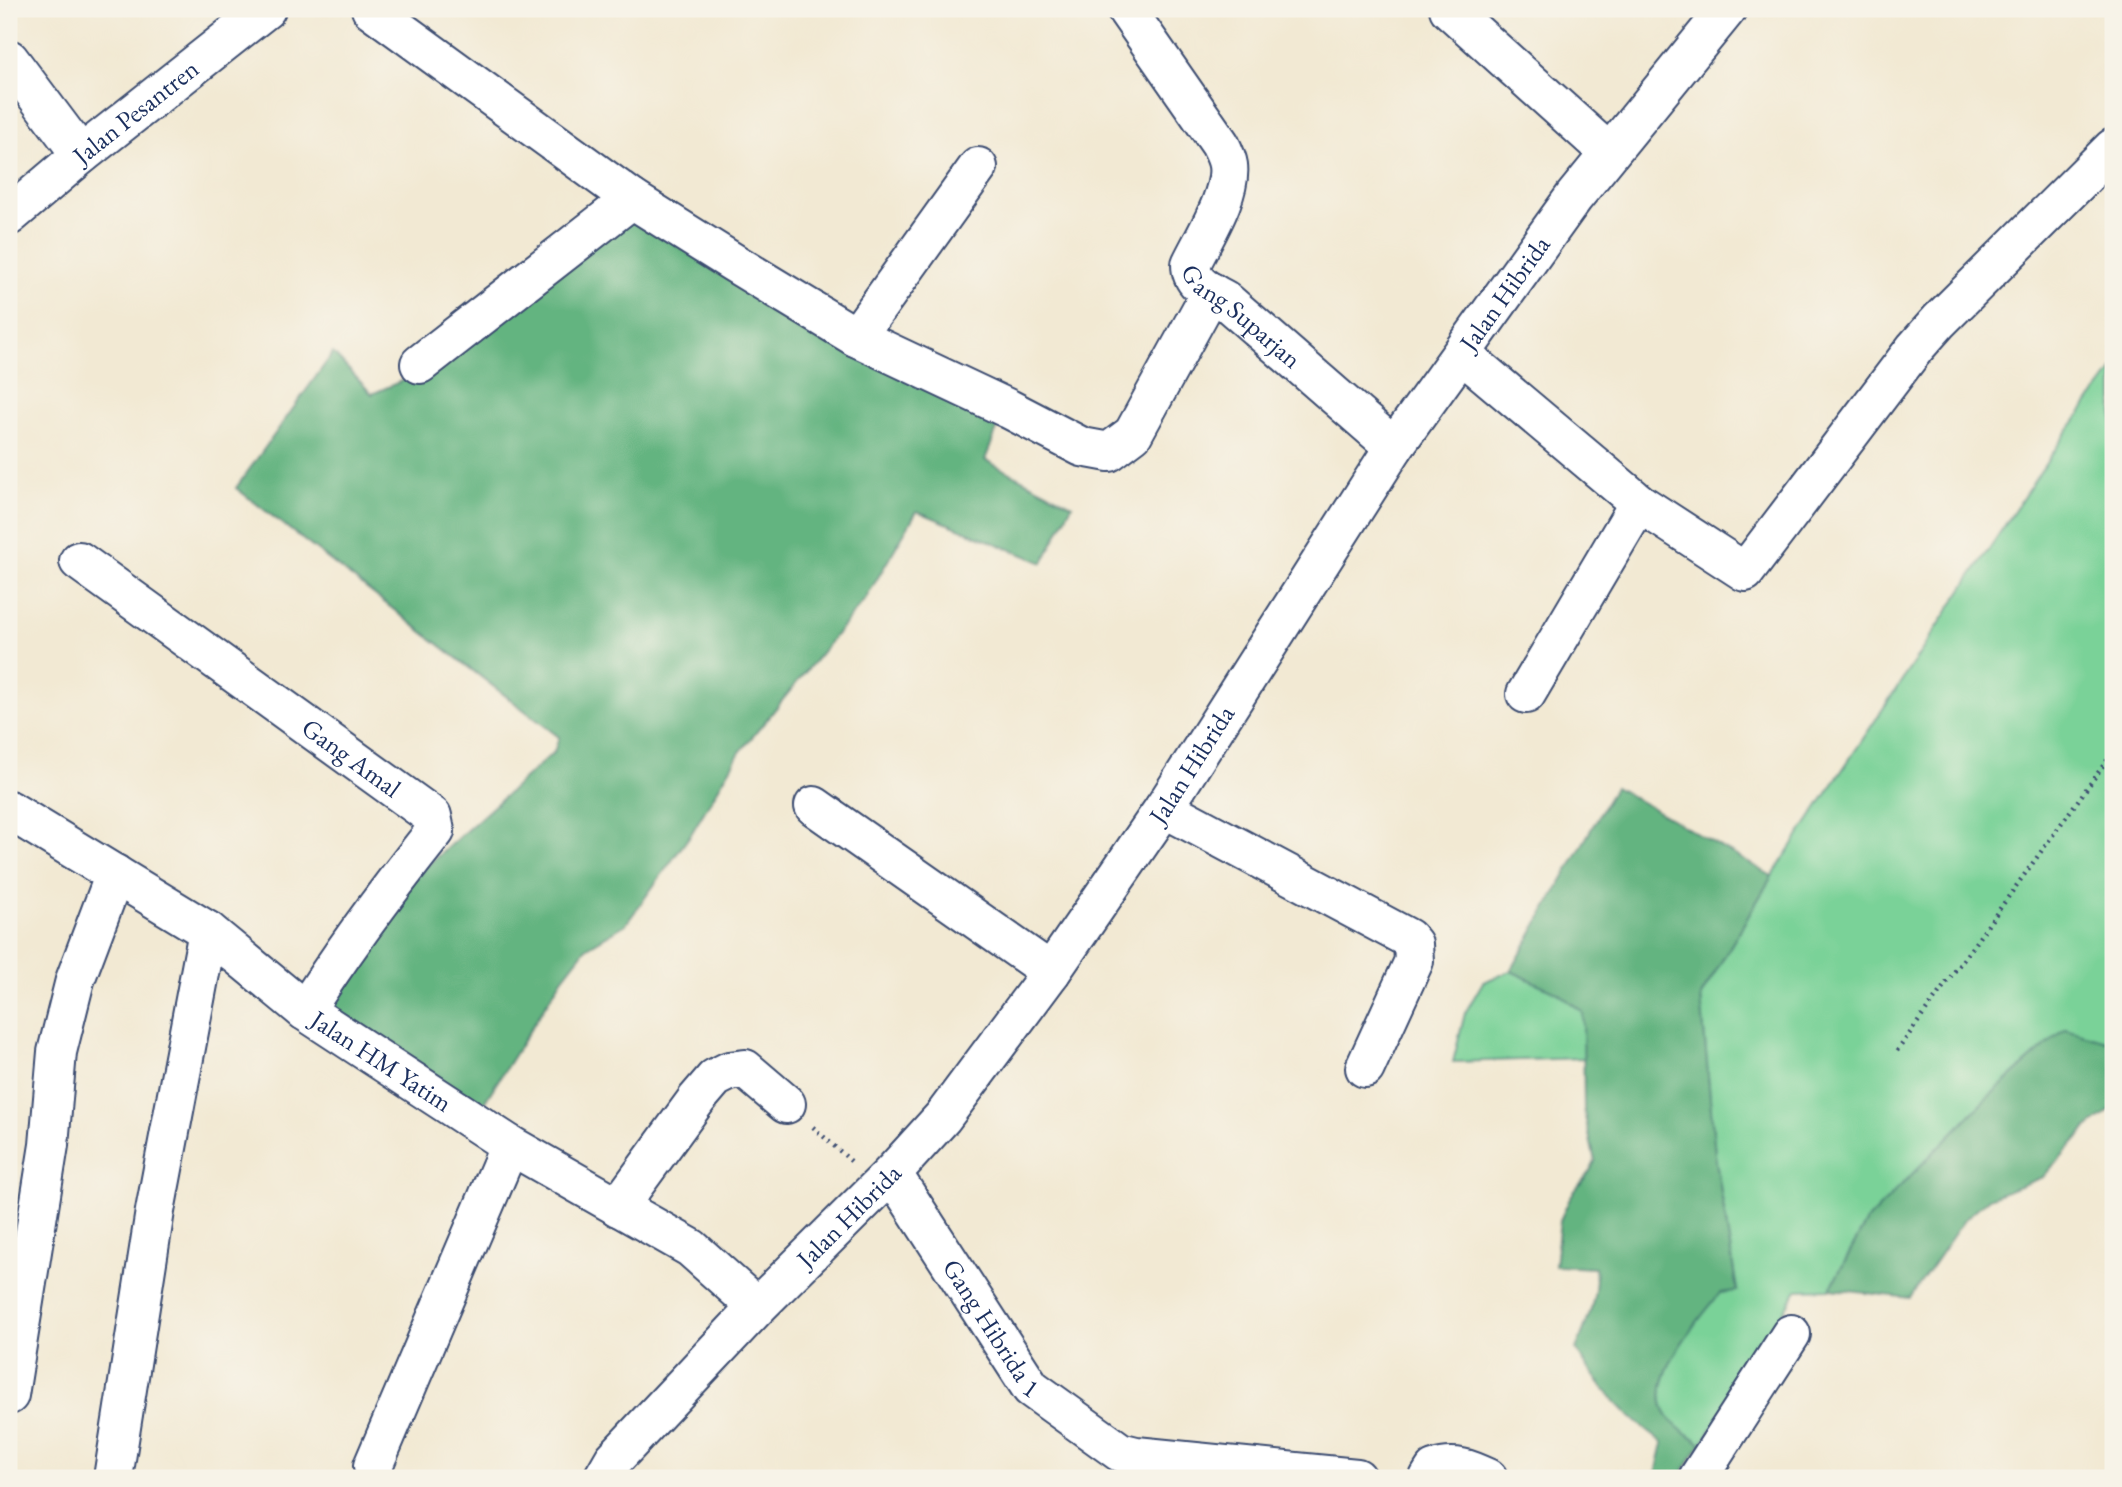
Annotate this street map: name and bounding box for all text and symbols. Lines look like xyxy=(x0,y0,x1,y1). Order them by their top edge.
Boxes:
street label: Jalan Pesantren xyxy=(64,52,206,173)
street label: Jalan Hibrida xyxy=(1450,228,1558,359)
street label: Gang Suparjan xyxy=(1174,260,1309,376)
street label: Jalan Hibrida xyxy=(1140,698,1242,832)
street label: Gang Amal xyxy=(295,710,408,805)
street label: Jalan HM Yatim xyxy=(303,1001,459,1120)
street label: Jalan Hibrida xyxy=(788,1156,909,1277)
street label: Gang Hibrida 1 xyxy=(935,1252,1046,1405)

